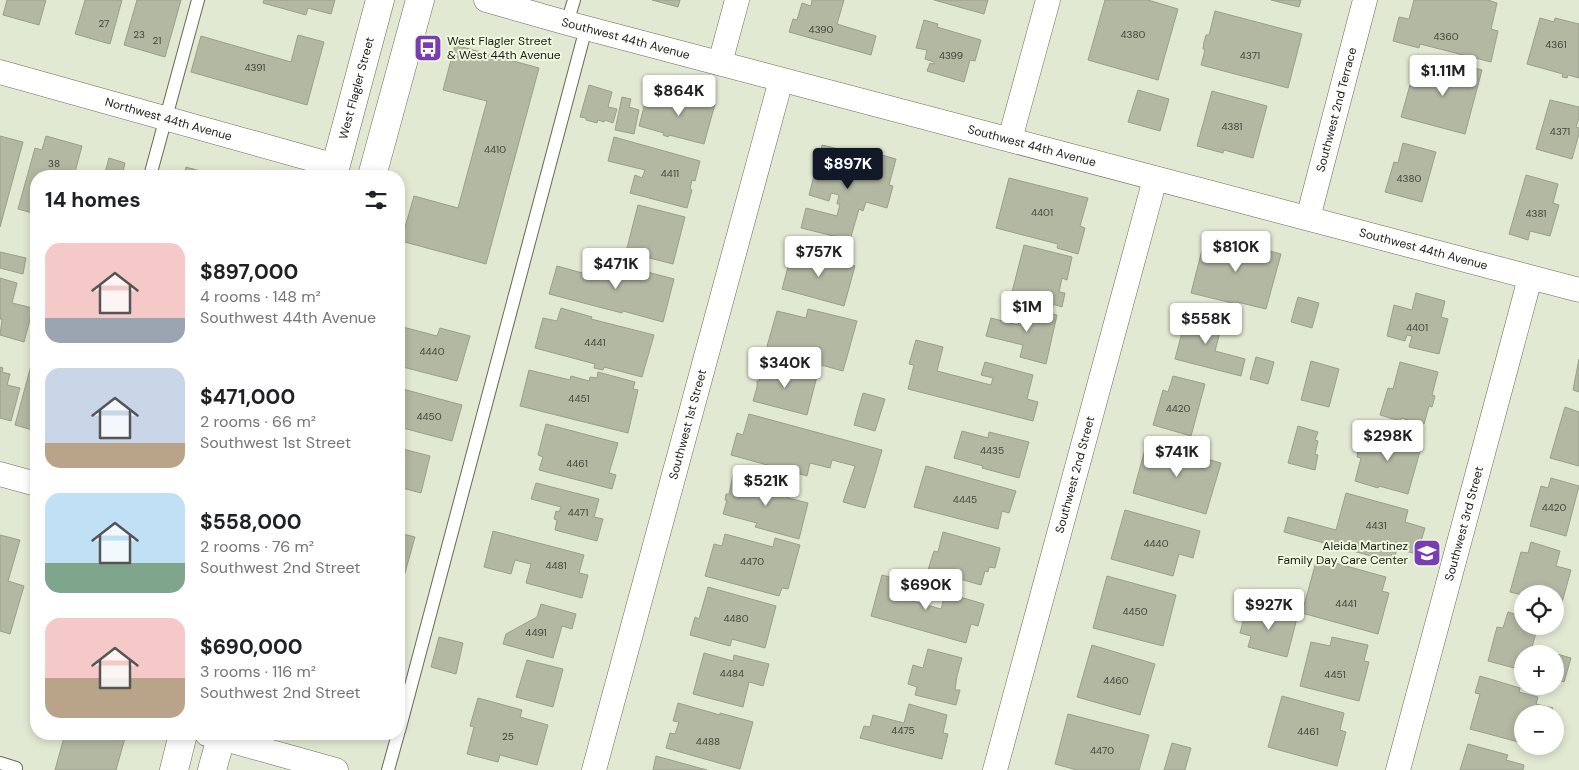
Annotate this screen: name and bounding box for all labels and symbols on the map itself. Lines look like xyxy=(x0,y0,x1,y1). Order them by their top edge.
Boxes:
street label: Southwest 44th Avenue xyxy=(560,14,692,63)
house number: 27 xyxy=(99,17,109,30)
house number: 4390 xyxy=(809,23,834,36)
house number: 23 xyxy=(133,28,145,41)
house number: 4380 xyxy=(1121,28,1146,41)
house number: 4360 xyxy=(1433,30,1459,43)
bus stop icon: West Flagler Street & West 44th Avenue xyxy=(413,33,443,63)
place label: West Flagler Street & West 44th Avenue xyxy=(447,33,561,63)
house number: 21 xyxy=(153,34,161,47)
street label: West Flagler Street xyxy=(335,35,378,141)
house number: 4361 xyxy=(1545,38,1567,51)
street label: Southwest 2nd Terrace xyxy=(1312,45,1360,174)
house number: 4399 xyxy=(939,49,963,62)
house number: 4371 xyxy=(1240,49,1260,62)
pin: $1.11M xyxy=(1402,54,1484,97)
house number: 4391 xyxy=(245,61,265,74)
pin: $864K xyxy=(644,74,714,117)
street label: Northwest 44th Avenue xyxy=(103,94,234,145)
house number: 4381 xyxy=(1222,120,1242,133)
street label: Southwest 44th Avenue xyxy=(966,121,1098,170)
house number: 4371 xyxy=(1550,125,1570,138)
house number: 4410 xyxy=(484,143,506,156)
pin: $897K xyxy=(813,148,883,190)
house number: 38 xyxy=(48,157,60,170)
house number: 4411 xyxy=(661,167,679,180)
house number: 4380 xyxy=(1397,172,1422,185)
house number: 4401 xyxy=(1031,206,1053,219)
house number: 4381 xyxy=(1526,207,1546,220)
street label: Southwest 44th Avenue xyxy=(1357,224,1490,274)
pin: $810K xyxy=(1201,230,1271,273)
pin: $757K xyxy=(784,236,854,278)
pin: $471K xyxy=(581,248,651,290)
pin: $1M xyxy=(1003,290,1051,333)
pin: $558K xyxy=(1171,302,1241,345)
house number: 4401 xyxy=(1406,321,1428,334)
house number: 4441 xyxy=(584,336,606,349)
house number: 4440 xyxy=(419,345,445,358)
pin: $340K xyxy=(750,346,820,389)
street label: Southwest 1st Street xyxy=(665,367,710,481)
house number: 4451 xyxy=(568,392,590,405)
house number: 4420 xyxy=(1166,402,1190,415)
house number: 4450 xyxy=(416,410,442,423)
street label: Southwest 2nd Street xyxy=(1051,414,1099,535)
pin: $298K xyxy=(1353,420,1423,462)
pin: $741K xyxy=(1142,436,1212,478)
house number: 4435 xyxy=(980,444,1004,457)
house number: 4461 xyxy=(566,457,588,470)
pin: $521K xyxy=(731,464,801,507)
street label: Southwest 3rd Street xyxy=(1441,464,1487,583)
house number: 4445 xyxy=(953,493,977,506)
house number: 4420 xyxy=(1542,501,1566,514)
house number: 4471 xyxy=(568,506,588,519)
house number: 4431 xyxy=(1366,519,1387,532)
house number: 4440 xyxy=(1143,537,1169,550)
place label: Aleida Martinez Family Day Care Center xyxy=(1277,538,1409,568)
school or university icon: Aleida Martinez Family Day Care Center xyxy=(1412,538,1442,568)
house number: 4470 xyxy=(740,555,764,568)
house number: 4481 xyxy=(545,559,567,572)
pin: $690K xyxy=(891,568,961,611)
pin: $927K xyxy=(1234,588,1304,631)
house number: 4441 xyxy=(1335,597,1357,610)
house number: 4450 xyxy=(1122,605,1148,618)
house number: 4480 xyxy=(723,612,749,625)
house number: 4491 xyxy=(525,626,547,639)
house number: 4484 xyxy=(720,667,744,680)
house number: 4451 xyxy=(1324,668,1346,681)
house number: 4460 xyxy=(1103,674,1129,687)
house number: 4475 xyxy=(891,724,915,737)
house number: 4461 xyxy=(1297,725,1319,738)
house number: 25 xyxy=(502,730,514,743)
house number: 4488 xyxy=(696,735,720,748)
house number: 4470 xyxy=(1090,744,1114,757)

